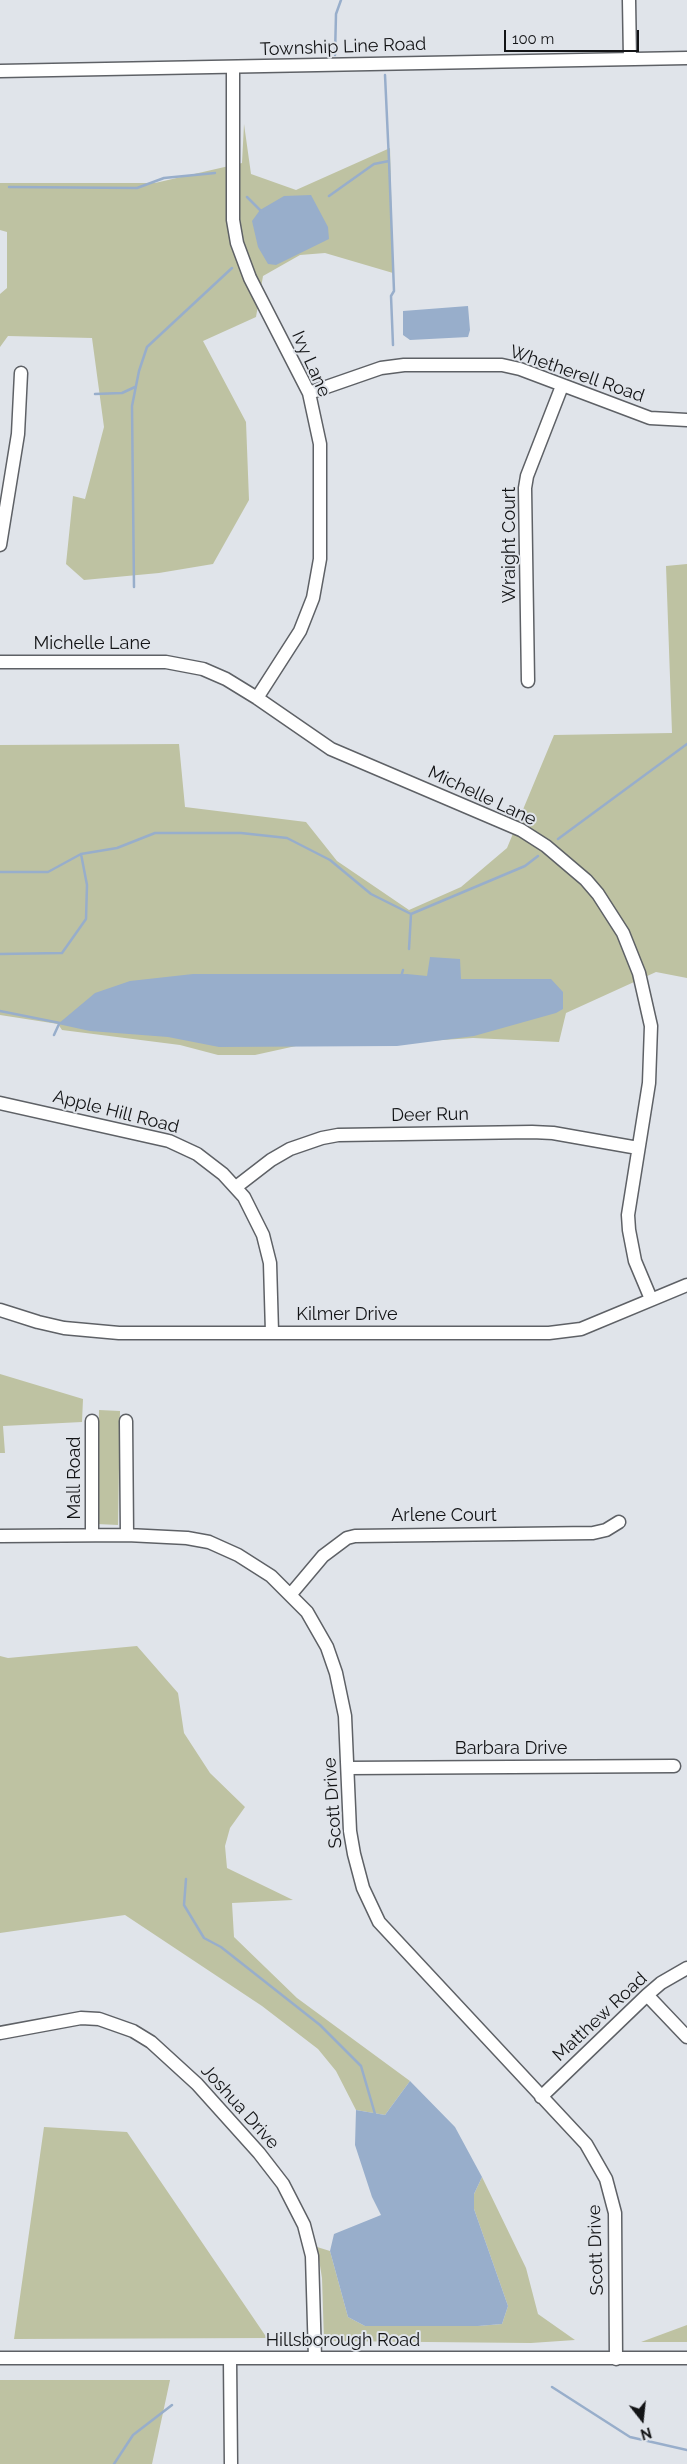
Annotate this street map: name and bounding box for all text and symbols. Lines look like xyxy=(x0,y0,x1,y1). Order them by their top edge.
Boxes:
scale bar xyxy=(507,20,642,52)
text: 100 m xyxy=(512,30,554,48)
street label: Township Line Road xyxy=(259,33,427,61)
street label: Ivy Lane xyxy=(287,328,335,400)
street label: Whetherell Road xyxy=(507,341,647,407)
street label: Wraight Court xyxy=(499,487,521,603)
street label: Michelle Lane xyxy=(34,633,150,655)
street label: Michelle Lane xyxy=(424,761,540,831)
street label: Apple Hill Road xyxy=(51,1086,181,1138)
street label: Deer Run xyxy=(391,1104,469,1126)
street label: Kilmer Drive xyxy=(296,1304,398,1326)
street label: Mall Road xyxy=(64,1436,86,1520)
street label: Arlene Court xyxy=(391,1505,497,1527)
street label: Barbara Drive xyxy=(455,1738,567,1760)
street label: Scott Drive xyxy=(319,1757,347,1849)
street label: Matthew Road xyxy=(548,1968,652,2066)
street label: Joshua Drive xyxy=(196,2060,284,2154)
street label: Scott Drive xyxy=(584,2204,608,2296)
street label: Hillsborough Road xyxy=(266,2330,420,2352)
north arrow xyxy=(617,2394,667,2444)
text: N xyxy=(639,2424,653,2443)

